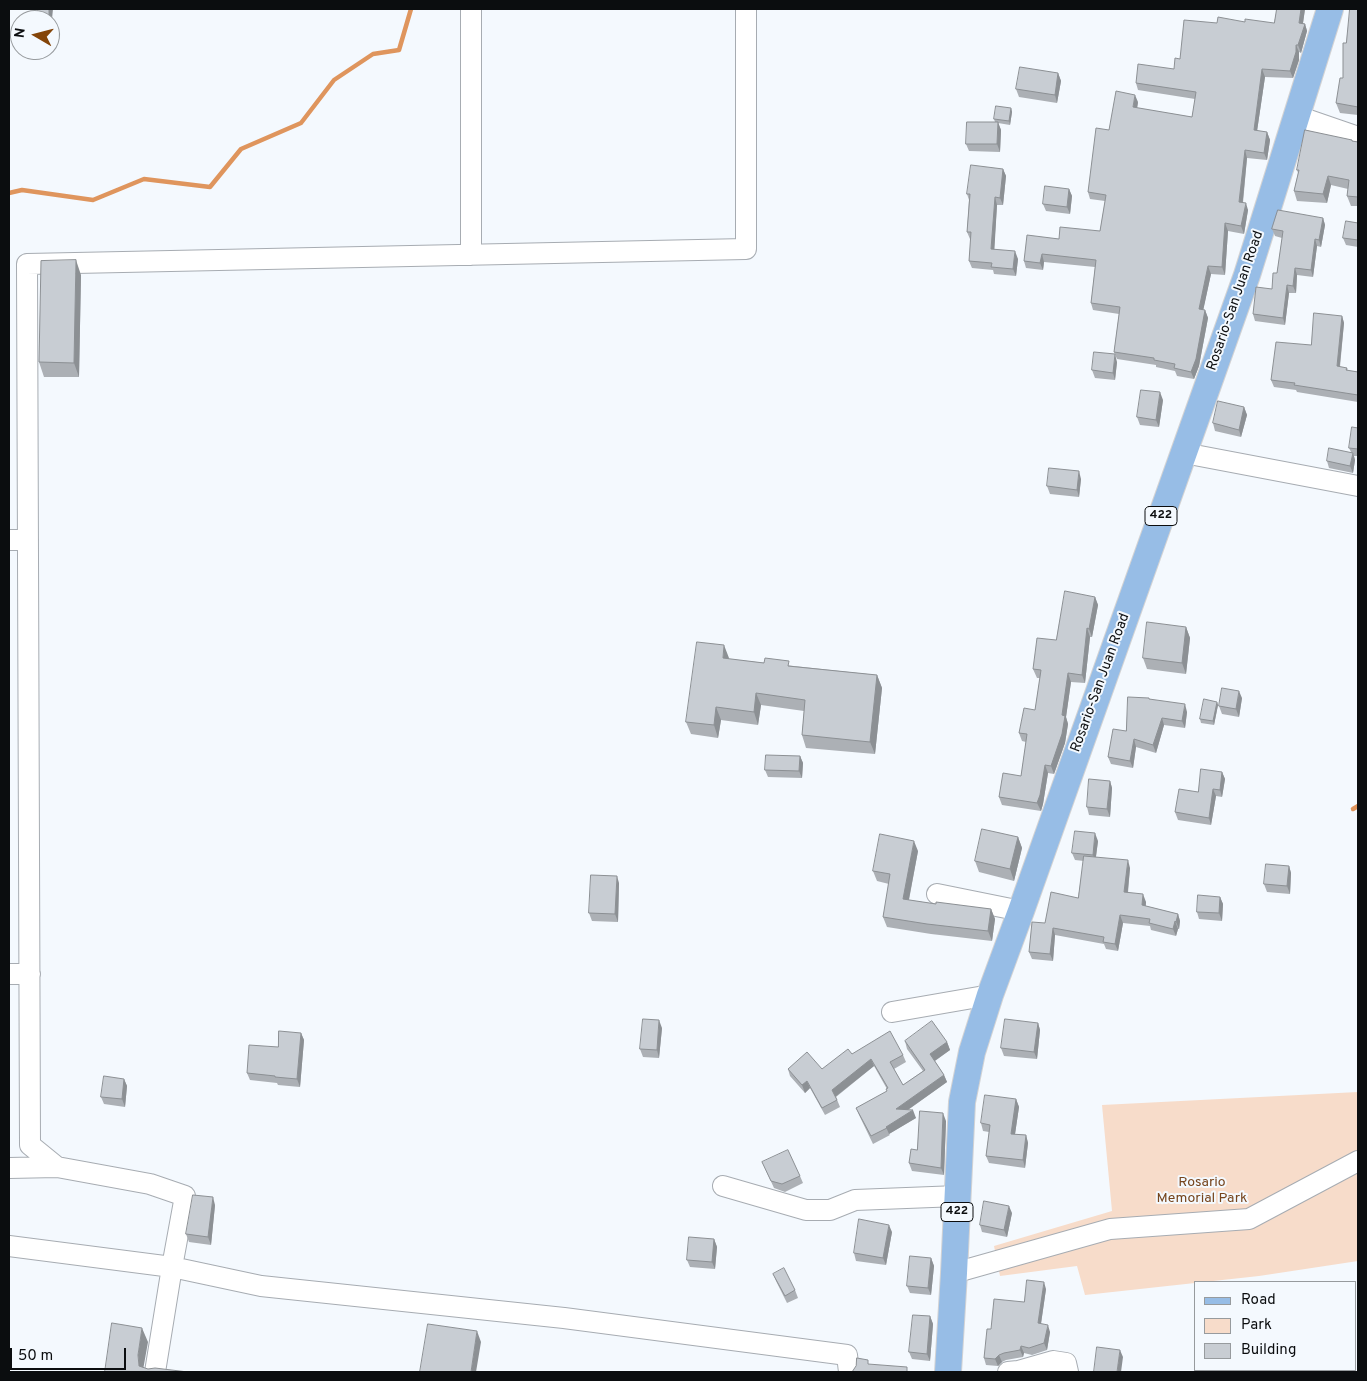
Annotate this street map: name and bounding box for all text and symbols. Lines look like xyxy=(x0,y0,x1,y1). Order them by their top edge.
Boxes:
north arrow xyxy=(10,10,60,60)
text: N xyxy=(12,27,30,39)
street label: Rosario-San Juan Road xyxy=(1204,229,1268,373)
road number: 422 xyxy=(1145,506,1177,526)
street label: Rosario-San Juan Road xyxy=(1068,611,1134,755)
park label: Rosario Memorial Park xyxy=(1157,1175,1247,1208)
road number: 422 xyxy=(941,1202,973,1222)
legend xyxy=(1194,1281,1357,1371)
text: Road xyxy=(1241,1291,1276,1310)
text: Park xyxy=(1241,1316,1272,1335)
scale bar xyxy=(12,1338,129,1370)
text: Building xyxy=(1241,1341,1296,1360)
text: 50 m xyxy=(18,1347,53,1366)

